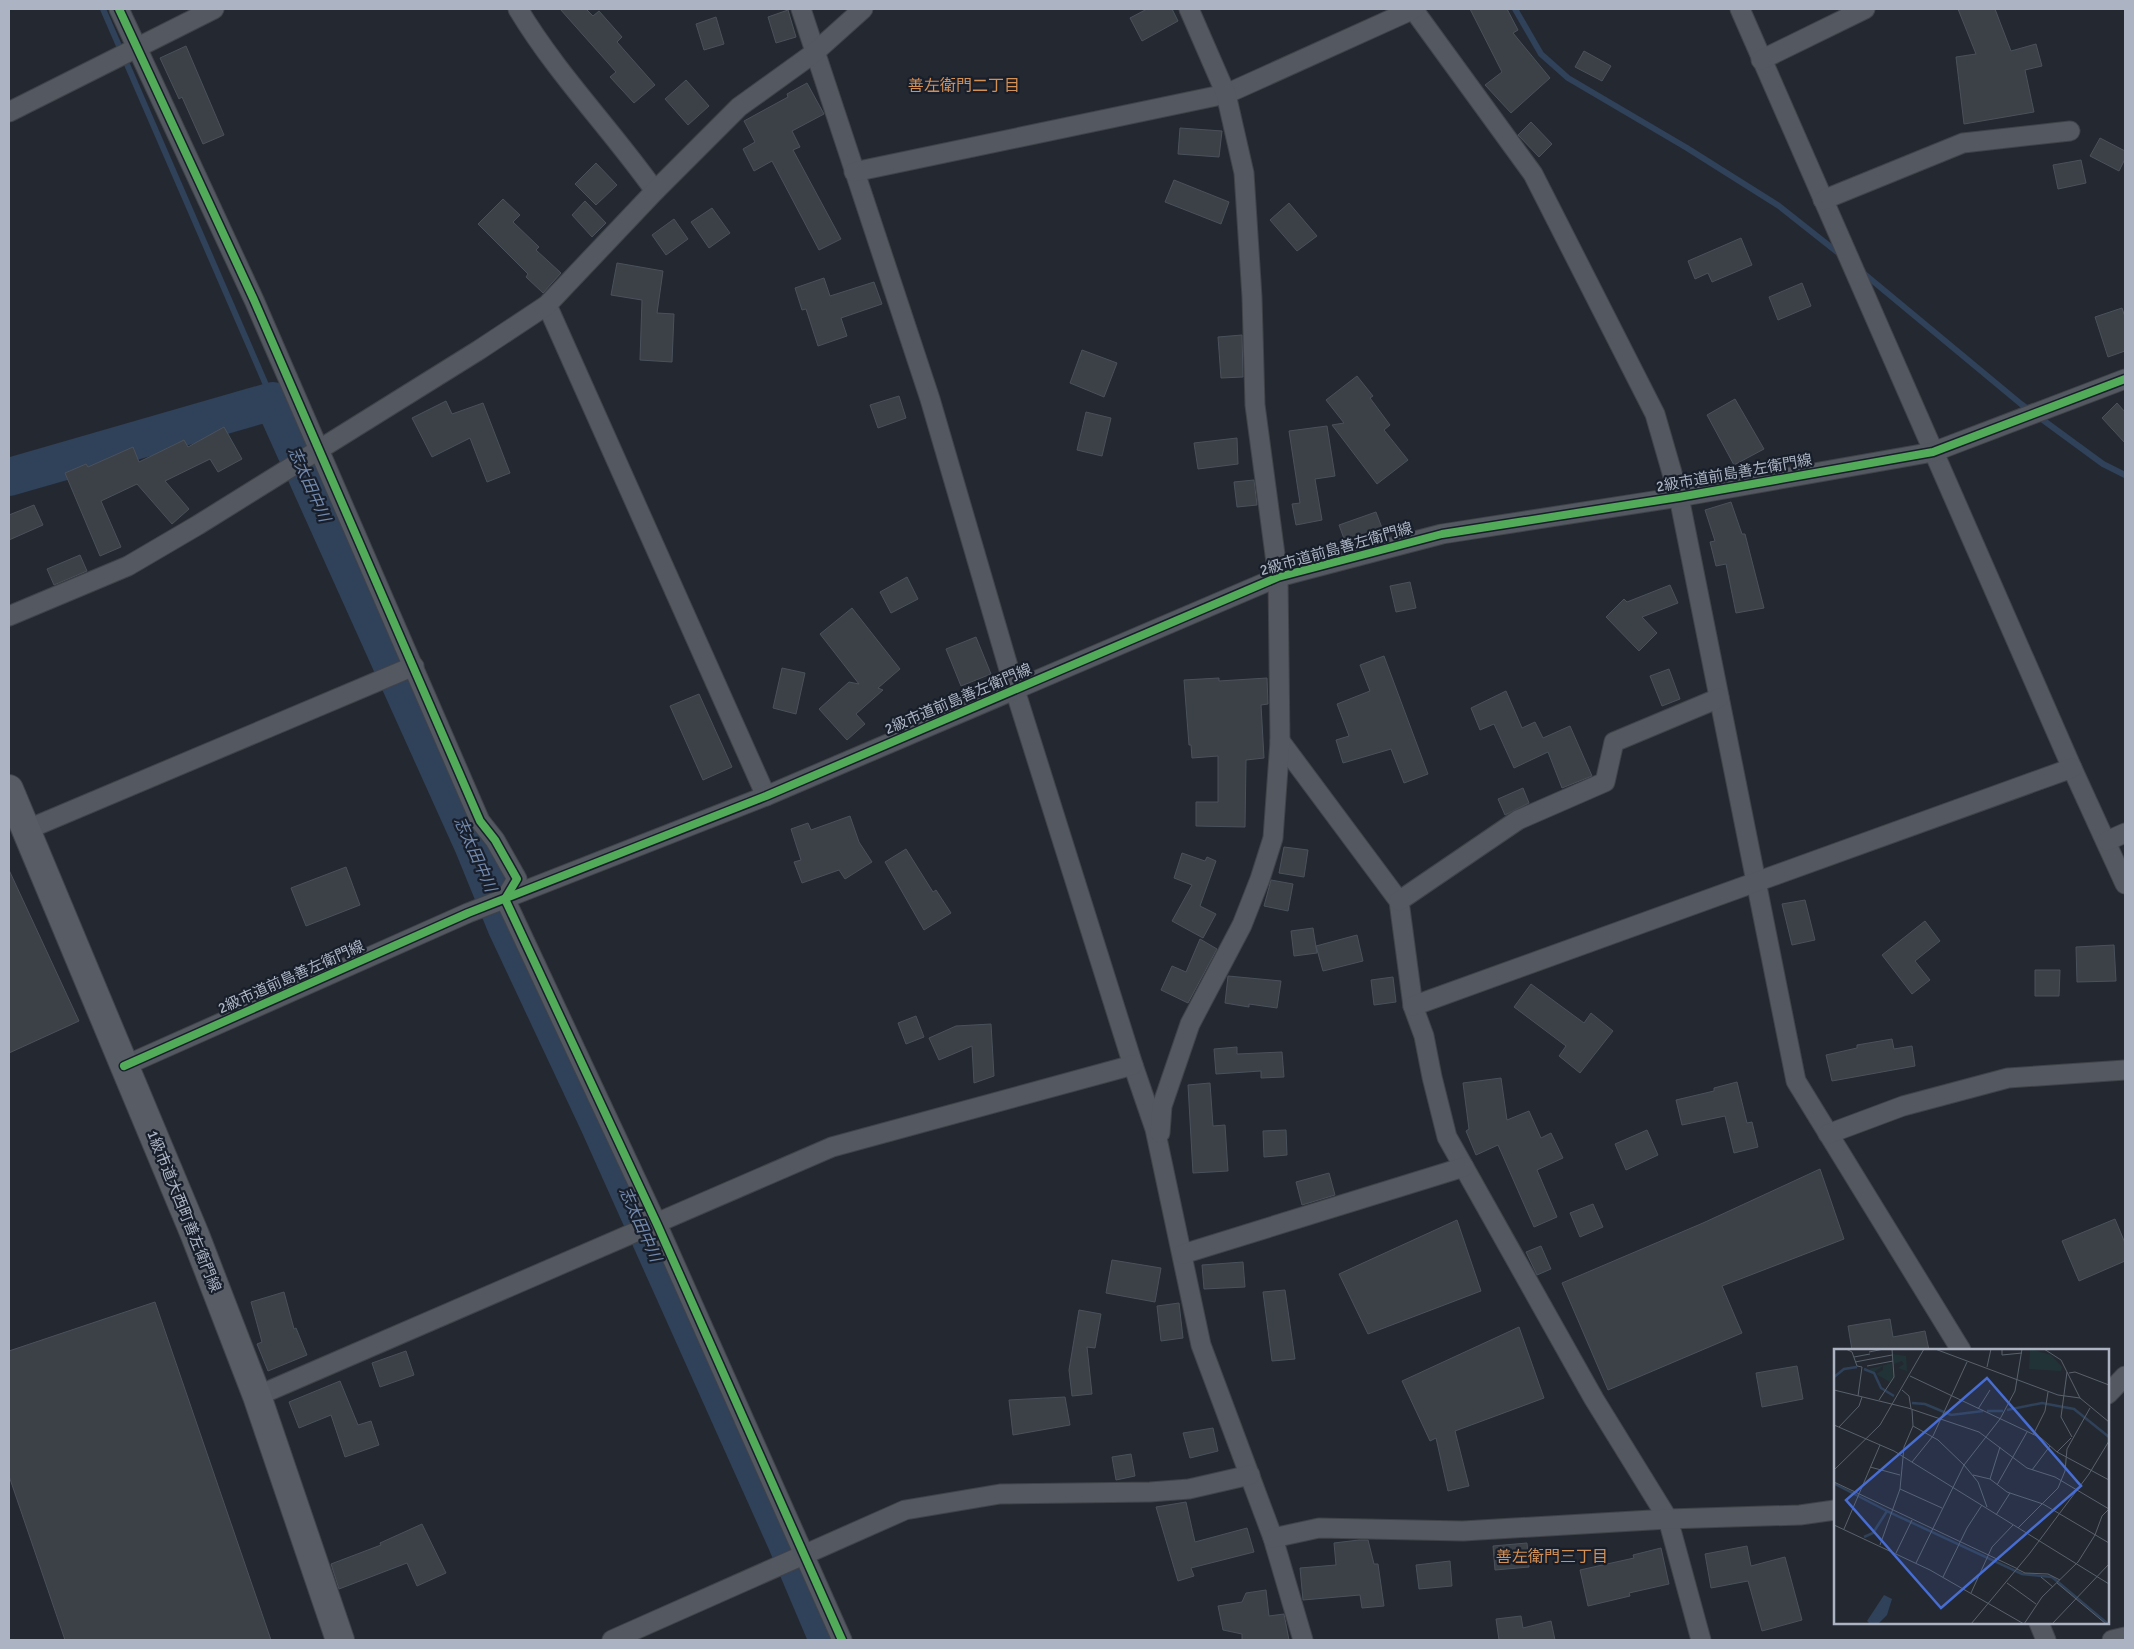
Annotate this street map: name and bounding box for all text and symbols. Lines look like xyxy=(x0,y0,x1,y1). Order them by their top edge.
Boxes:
district label: 善左衛門二丁目 xyxy=(908,76,1020,96)
water label: 志太田中川 xyxy=(284,444,335,527)
street label: 2級市道前島善左衛門線 xyxy=(1655,450,1813,496)
street label: 2級市道前島善左衛門線 xyxy=(1258,519,1414,579)
street label: 2級市道前島善左衛門線 xyxy=(882,660,1034,738)
water label: 志太田中川 xyxy=(450,814,501,897)
street label: 2級市道前島善左衛門線 xyxy=(215,937,367,1017)
street label: 1級市道大西町善左衛門線 xyxy=(143,1127,225,1295)
water label: 志太田中川 xyxy=(615,1184,666,1267)
inset map xyxy=(1834,1349,2109,1624)
district label: 善左衛門三丁目 xyxy=(1496,1547,1608,1567)

